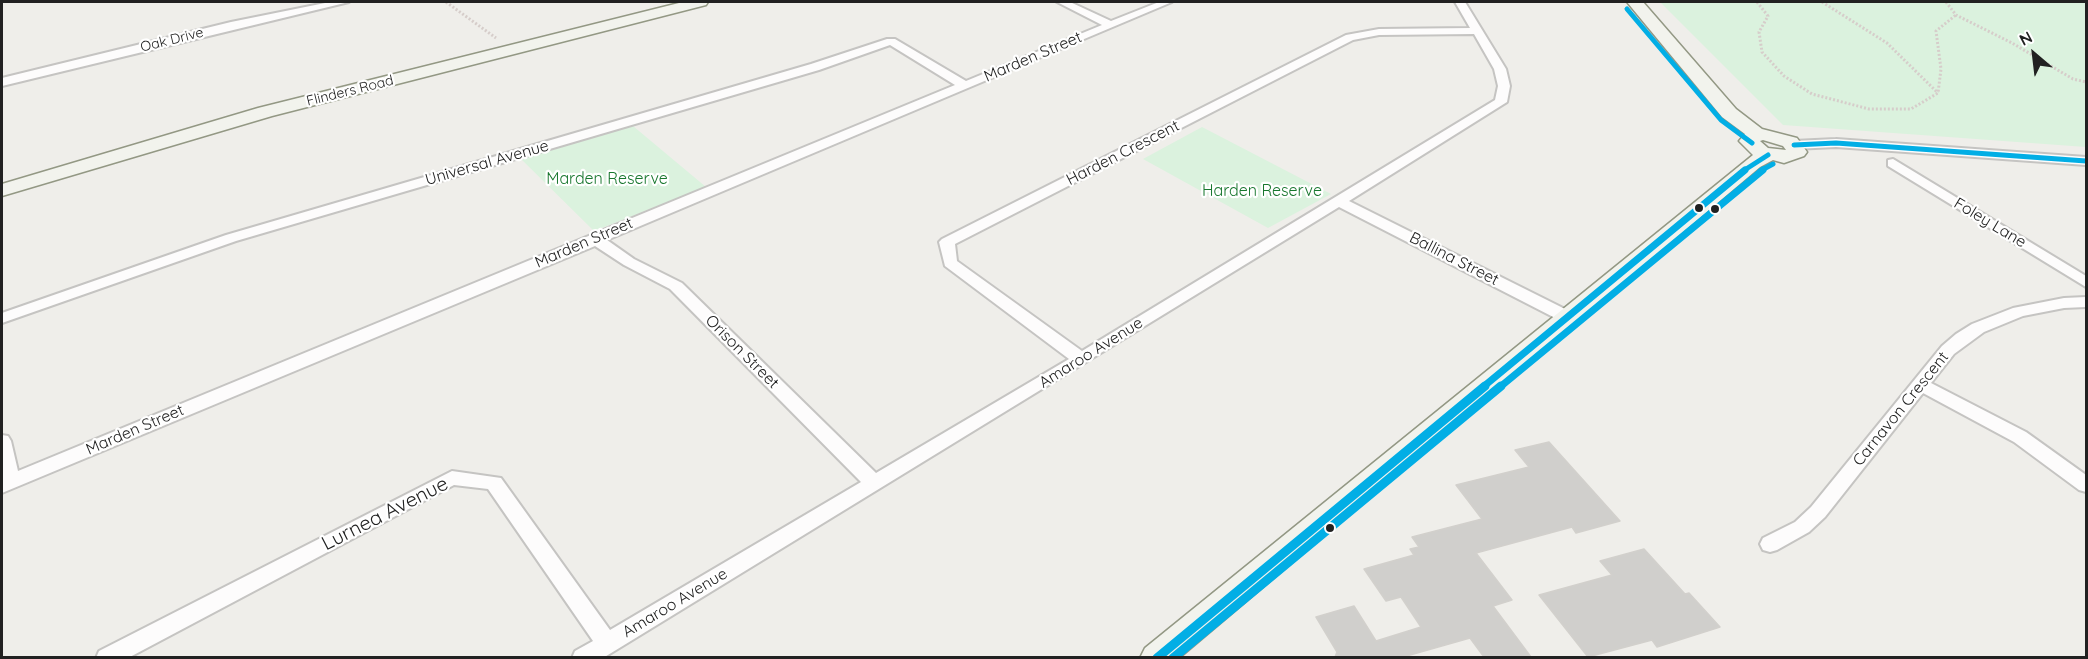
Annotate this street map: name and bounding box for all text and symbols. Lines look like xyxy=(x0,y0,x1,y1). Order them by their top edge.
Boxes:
street label: Oak Drive xyxy=(139,24,205,56)
north arrow xyxy=(2004,24,2064,84)
text: N xyxy=(2016,27,2035,50)
street label: Marden Street xyxy=(981,28,1085,86)
street label: Flinders Road xyxy=(305,72,395,110)
street label: Harden Crescent xyxy=(1063,116,1183,190)
street label: Universal Avenue xyxy=(423,136,551,190)
park label: Marden Reserve xyxy=(546,169,668,189)
park label: Harden Reserve xyxy=(1202,181,1322,201)
street label: Foley Lane xyxy=(1950,194,2030,252)
unlabelled marker xyxy=(1693,202,1705,214)
unlabelled marker xyxy=(1709,203,1721,215)
street label: Marden Street xyxy=(532,214,636,272)
street label: Ballina Street xyxy=(1406,228,1502,290)
street label: Orison Street xyxy=(701,311,783,393)
street label: Amaroo Avenue xyxy=(1036,313,1146,393)
street label: Carnavon Crescent xyxy=(1849,348,1953,470)
street label: Marden Street xyxy=(83,401,187,459)
street label: Lurnea Avenue xyxy=(318,472,452,556)
unlabelled marker xyxy=(1324,522,1336,534)
street label: Amaroo Avenue xyxy=(619,564,731,642)

